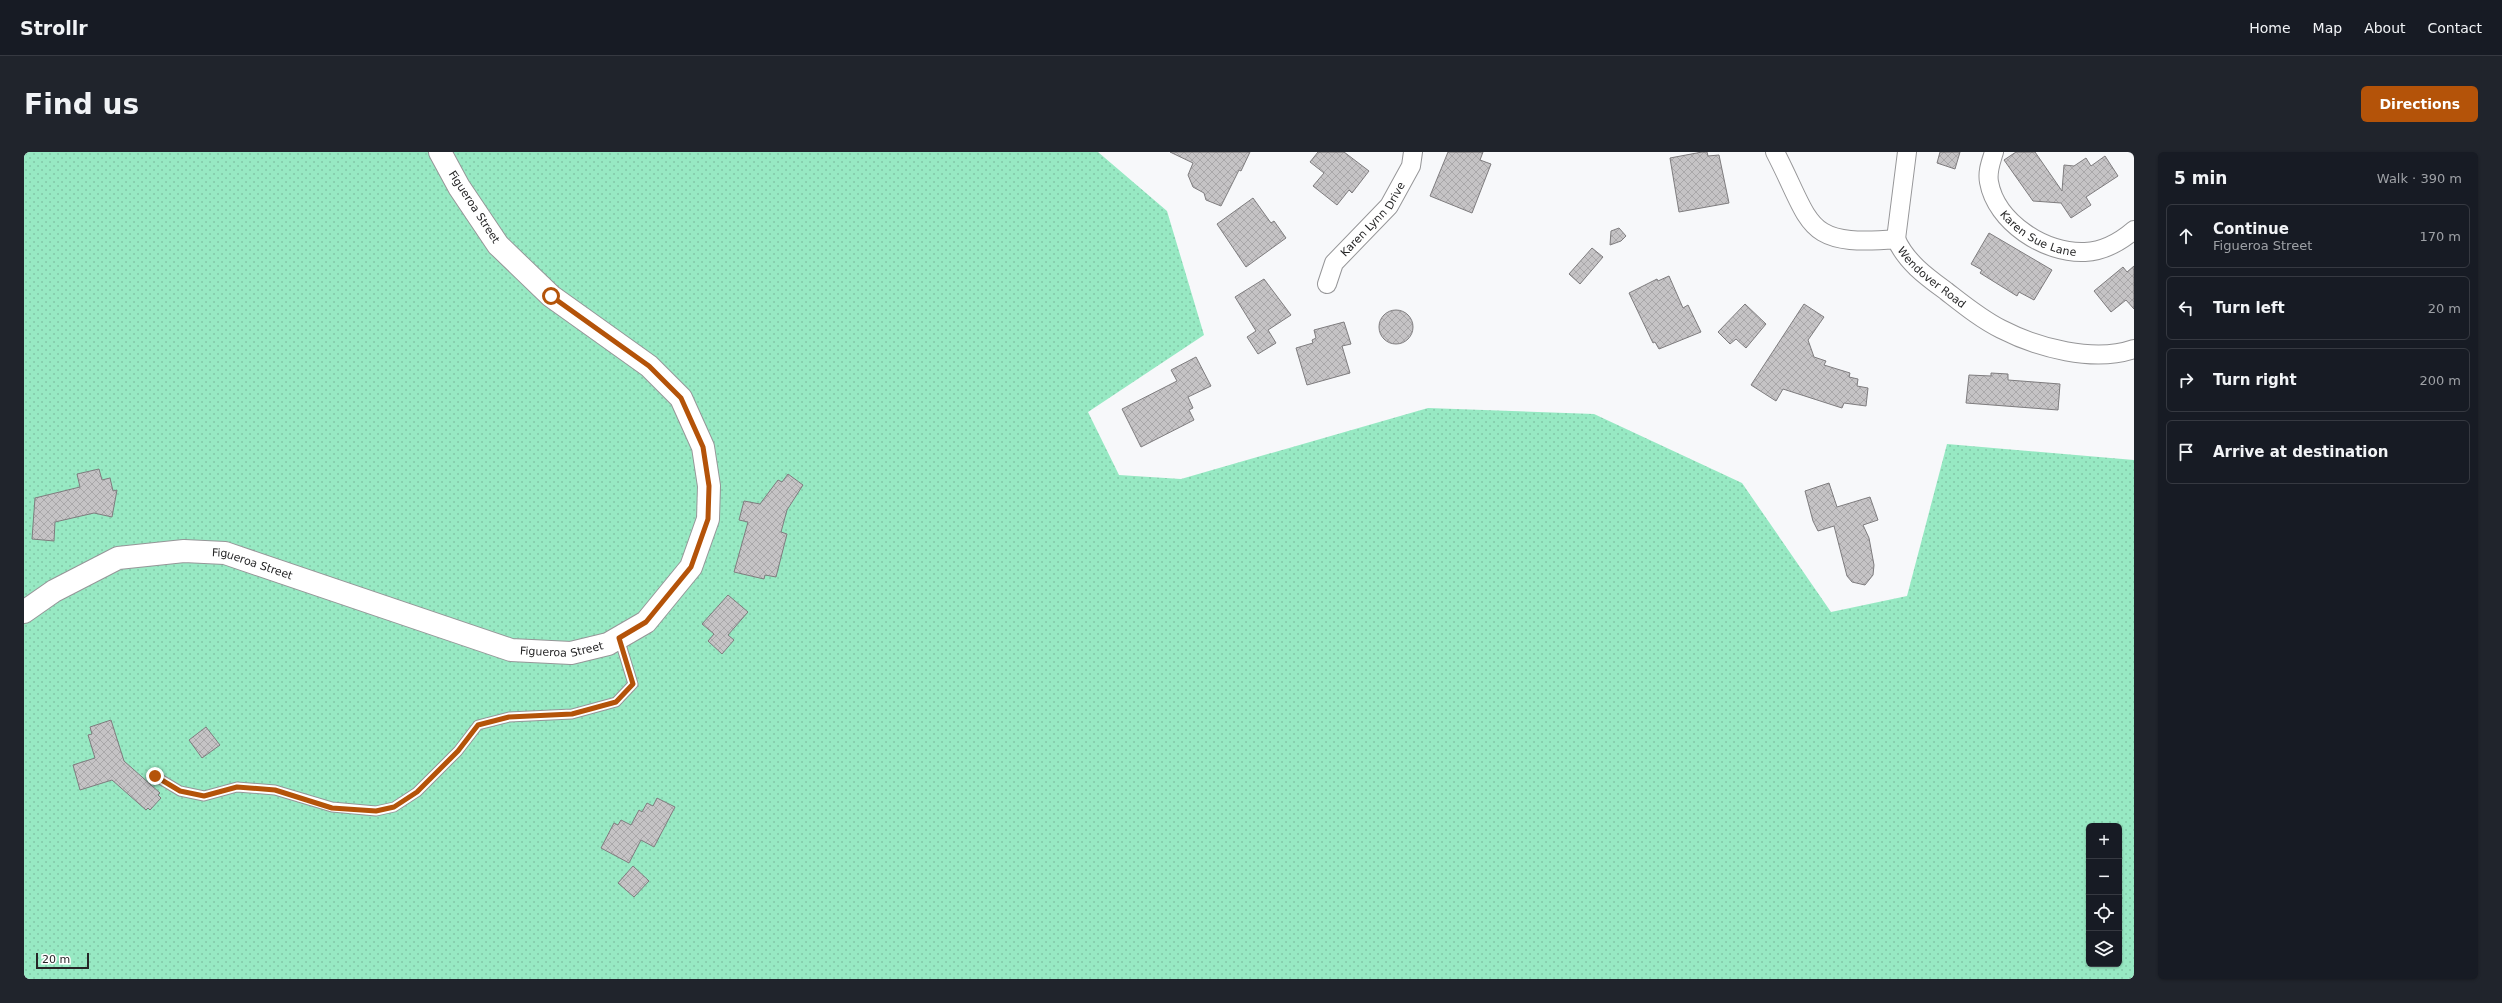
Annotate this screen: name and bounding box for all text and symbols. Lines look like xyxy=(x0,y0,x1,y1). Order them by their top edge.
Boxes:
text: Strollr xyxy=(20,17,88,39)
text: Home xyxy=(2249,20,2291,36)
text: Map xyxy=(2313,20,2342,36)
text: About xyxy=(2364,20,2406,36)
text: Contact xyxy=(2428,20,2482,36)
button: Directions xyxy=(2361,86,2478,122)
text: Find us xyxy=(24,88,139,121)
street label: Figueroa Street xyxy=(446,168,503,246)
text: 5 min xyxy=(2174,168,2227,188)
text: Walk · 390 m xyxy=(2377,171,2462,186)
street label: Karen Lynn Drive xyxy=(1338,179,1408,259)
street label: Karen Sue Lane xyxy=(1998,208,2077,258)
text: Continue xyxy=(2213,220,2289,238)
icon: ahead xyxy=(2175,225,2197,247)
text: 170 m xyxy=(2419,229,2461,244)
text: Figueroa Street xyxy=(2213,238,2312,253)
street label: Wendover Road xyxy=(1895,244,1969,311)
route start xyxy=(542,287,560,305)
icon: left xyxy=(2175,297,2197,319)
text: Turn left xyxy=(2213,299,2285,317)
text: 20 m xyxy=(2428,301,2461,316)
icon: right xyxy=(2175,369,2197,391)
text: Turn right xyxy=(2213,371,2297,389)
text: 200 m xyxy=(2419,373,2461,388)
icon: arrive xyxy=(2175,441,2197,463)
text: Arrive at destination xyxy=(2213,443,2388,461)
street label: Figueroa Street xyxy=(212,546,295,582)
street label: Figueroa Street xyxy=(520,639,605,659)
route end xyxy=(146,767,164,785)
map controls xyxy=(2086,823,2122,967)
button: + xyxy=(2086,823,2122,859)
button: − xyxy=(2086,859,2122,895)
button: locate xyxy=(2086,895,2122,931)
button: layers xyxy=(2086,931,2122,967)
scale bar xyxy=(36,951,89,970)
text: 20 m xyxy=(42,953,70,966)

